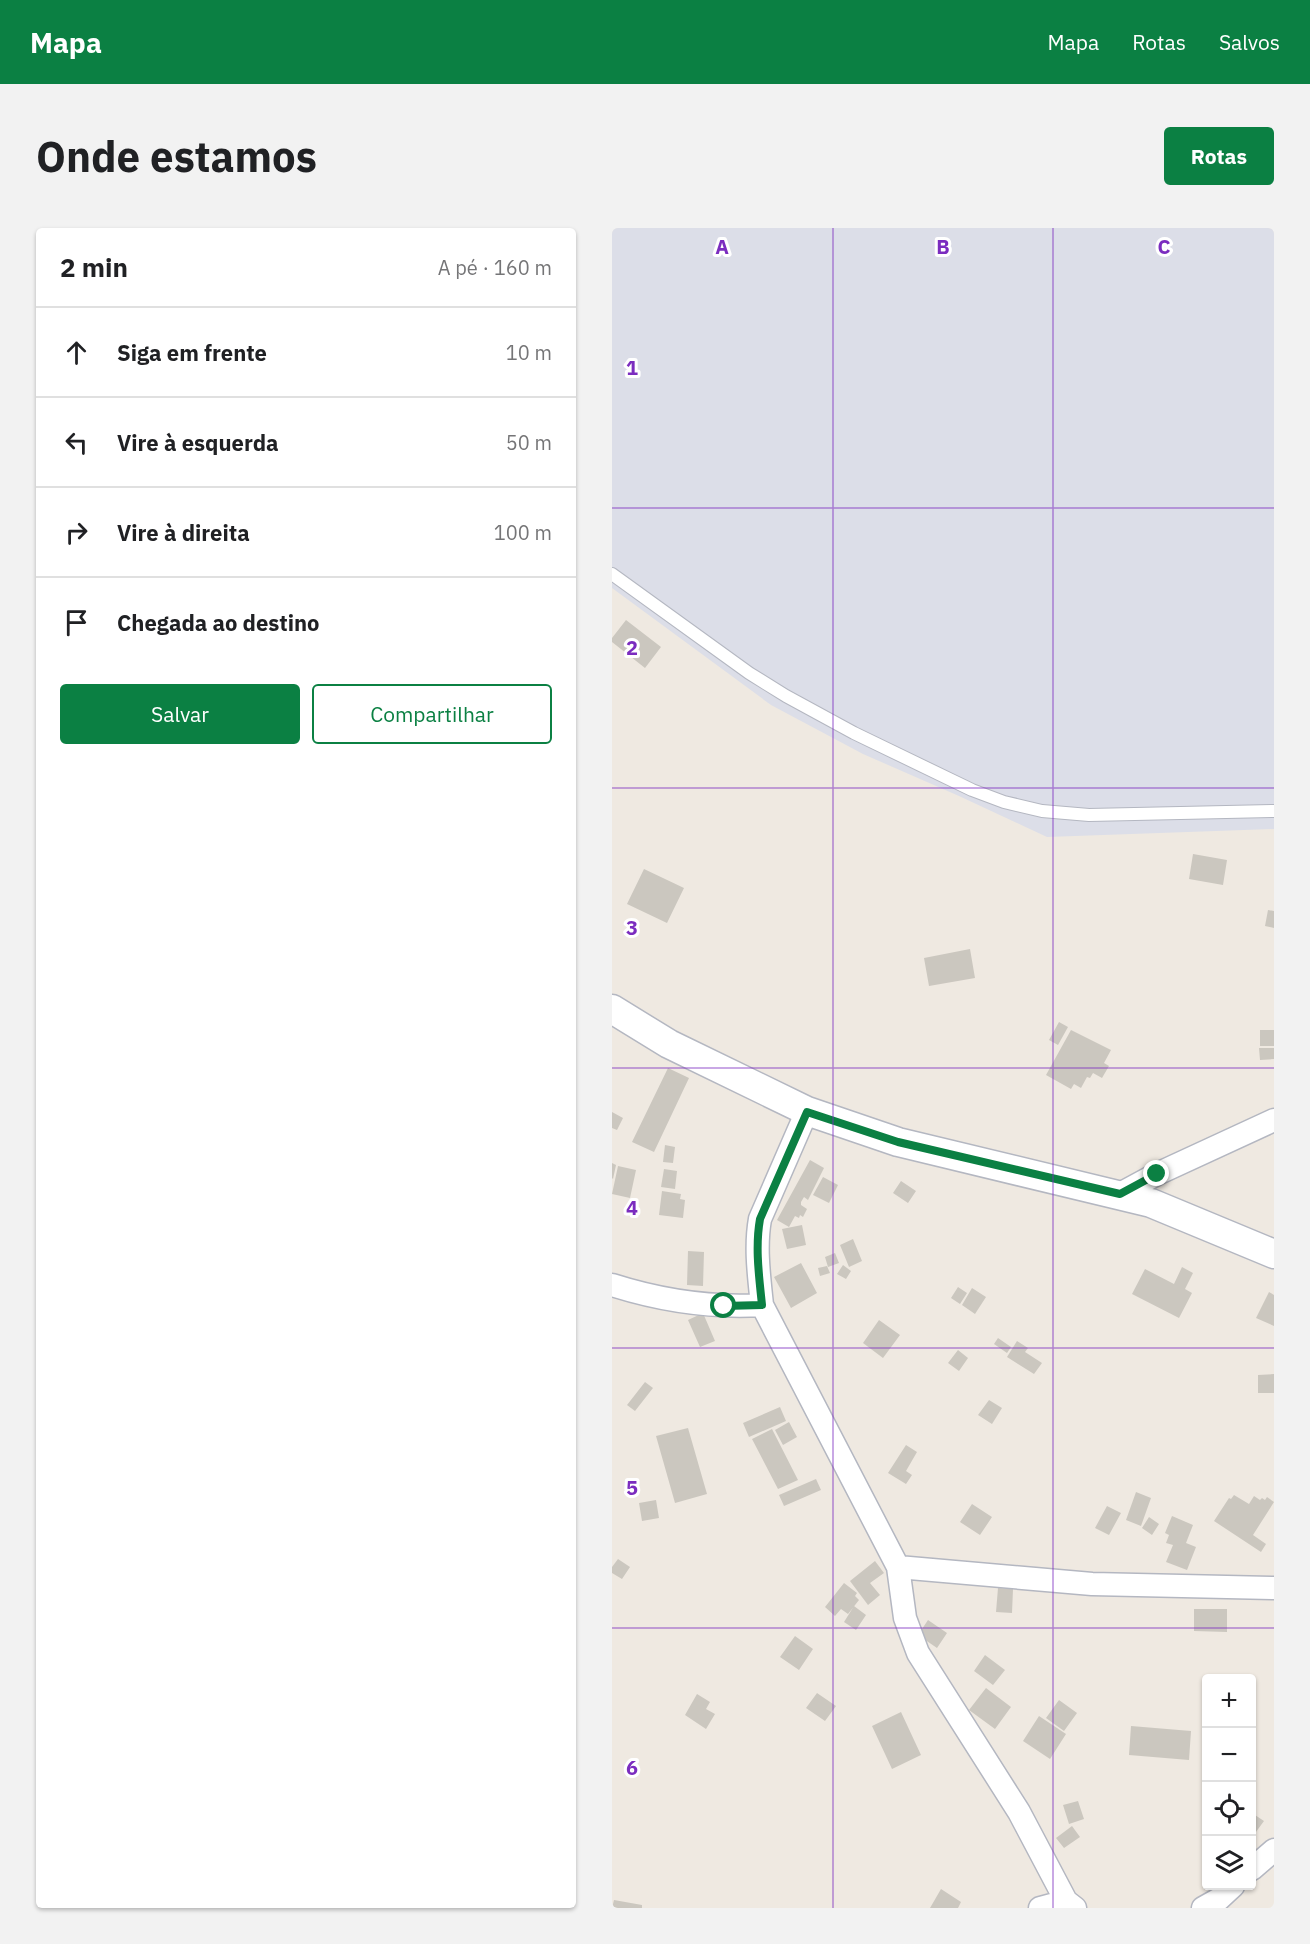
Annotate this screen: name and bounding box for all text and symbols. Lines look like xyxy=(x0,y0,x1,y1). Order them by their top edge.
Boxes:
text: Mapa xyxy=(30,24,102,61)
text: Mapa xyxy=(1048,28,1099,56)
text: Rotas xyxy=(1132,28,1186,56)
text: Salvos xyxy=(1219,28,1280,56)
button: Rotas xyxy=(1164,127,1274,185)
text: Onde estamos xyxy=(36,129,317,184)
text: A xyxy=(715,233,729,260)
text: B xyxy=(936,233,950,260)
text: C xyxy=(1157,233,1171,260)
text: 2 min xyxy=(60,250,128,284)
text: A pé · 160 m xyxy=(438,254,552,281)
icon: ahead xyxy=(60,336,93,369)
text: Siga em frente xyxy=(117,338,267,367)
text: 10 m xyxy=(506,339,552,366)
text: 1 xyxy=(626,354,638,381)
icon: left xyxy=(60,426,93,459)
text: Vire à esquerda xyxy=(117,428,279,457)
text: 50 m xyxy=(506,429,552,456)
icon: right xyxy=(60,516,93,549)
text: Vire à direita xyxy=(117,518,250,547)
text: 100 m xyxy=(494,519,552,546)
icon: arrive xyxy=(60,606,93,639)
text: Chegada ao destino xyxy=(117,608,320,637)
text: 2 xyxy=(626,634,638,661)
button: Salvar xyxy=(60,684,300,744)
button: Compartilhar xyxy=(312,684,552,744)
text: 3 xyxy=(626,914,638,941)
route end xyxy=(1143,1160,1169,1186)
text: 4 xyxy=(626,1194,638,1221)
route start xyxy=(710,1292,736,1318)
text: 5 xyxy=(626,1474,638,1501)
map controls xyxy=(1202,1674,1256,1890)
button: + xyxy=(1202,1674,1256,1728)
button: − xyxy=(1202,1728,1256,1782)
text: 6 xyxy=(626,1754,638,1781)
button: locate xyxy=(1202,1782,1256,1836)
button: layers xyxy=(1202,1836,1256,1890)

